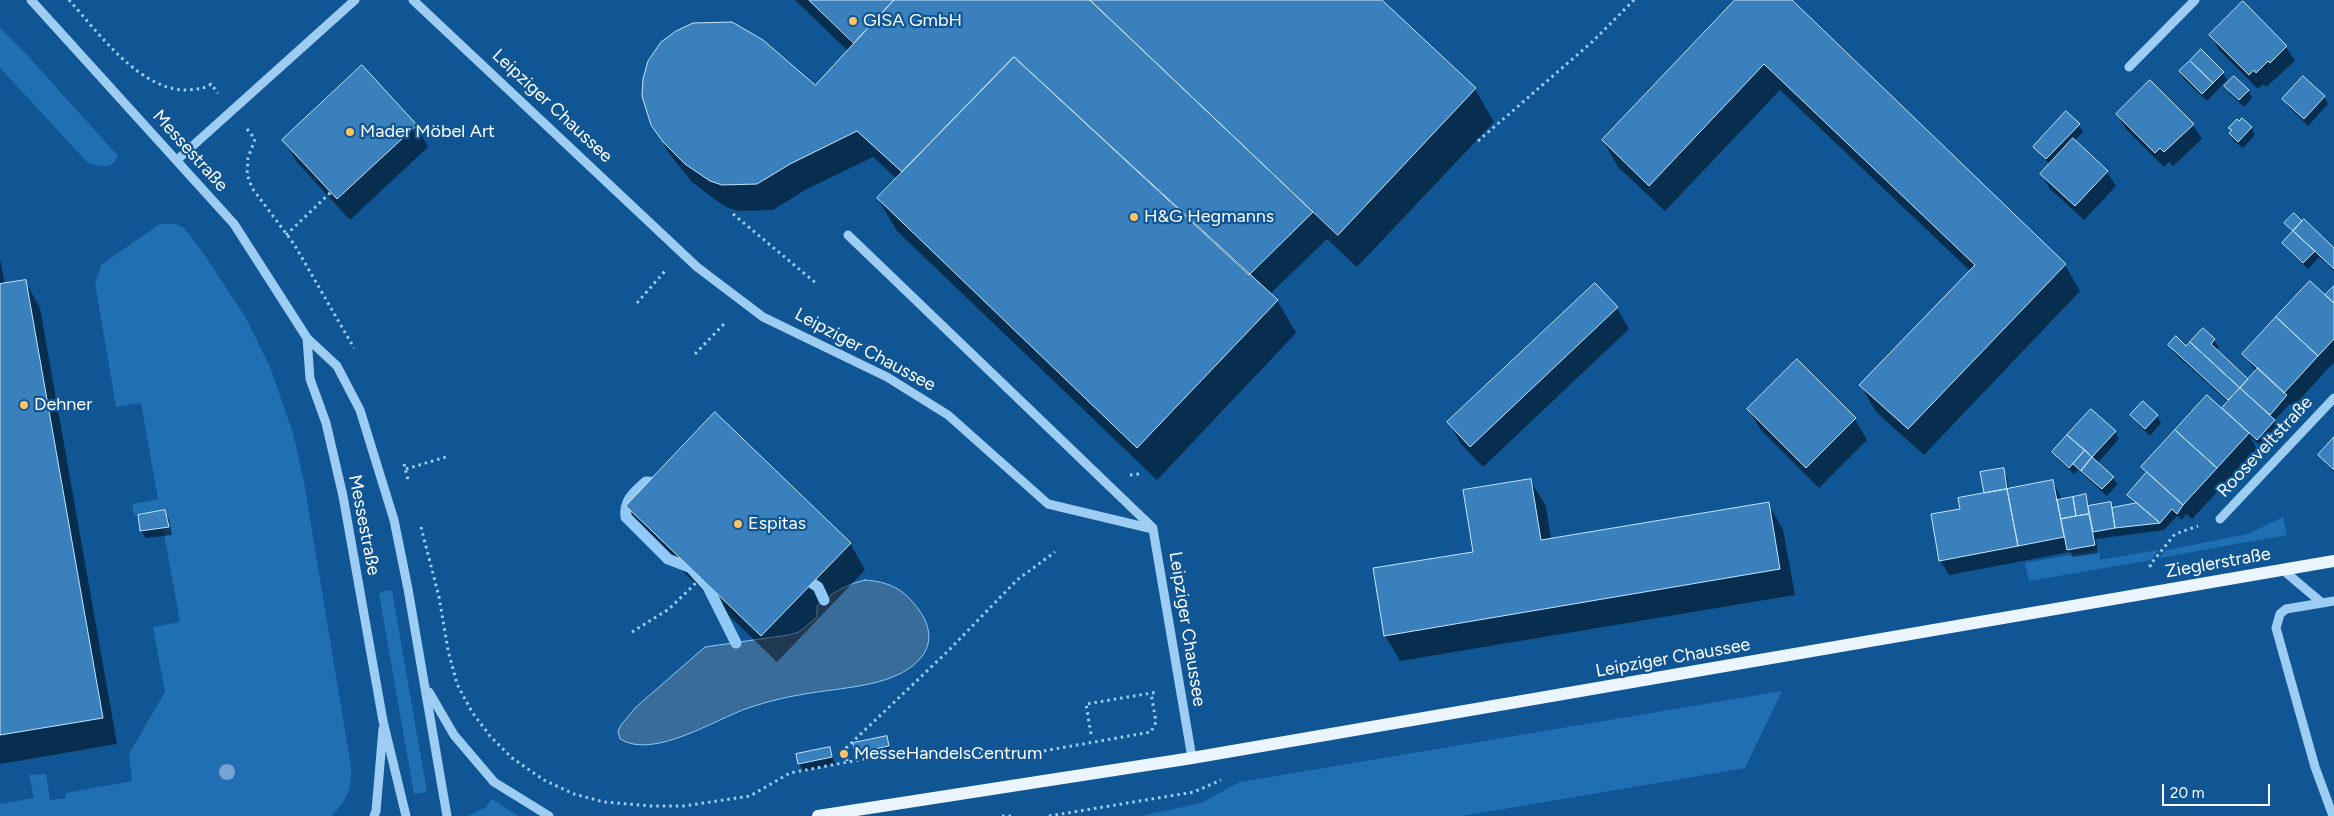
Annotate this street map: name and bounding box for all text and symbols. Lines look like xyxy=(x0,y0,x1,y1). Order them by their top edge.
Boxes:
place label: GISA GmbH xyxy=(863,10,962,32)
marker: GISA GmbH xyxy=(847,15,859,27)
street label: Leipziger Chaussee xyxy=(487,45,617,167)
street label: Messestraße xyxy=(148,106,232,196)
place label: Mader Möbel Art xyxy=(360,121,495,143)
marker: Mader Möbel Art xyxy=(344,126,356,138)
place label: H&G Hegmanns xyxy=(1144,206,1274,228)
marker: H&G Hegmanns xyxy=(1128,211,1140,223)
street label: Leipziger Chaussee xyxy=(791,304,939,396)
street label: Rooseveltstraße xyxy=(2213,392,2317,502)
place label: Dehner xyxy=(34,394,92,416)
marker: Dehner xyxy=(18,399,30,411)
street label: Messestraße xyxy=(344,473,384,577)
place label: Espitas xyxy=(748,513,806,535)
marker: Espitas xyxy=(732,518,744,530)
street label: Zieglerstraße xyxy=(2164,543,2272,583)
street label: Leipziger Chaussee xyxy=(1164,550,1210,708)
street label: Leipziger Chaussee xyxy=(1594,634,1752,682)
place label: MesseHandelsCentrum xyxy=(854,743,1042,765)
marker: MesseHandelsCentrum xyxy=(838,748,850,760)
scale bar xyxy=(2164,774,2272,806)
text: 20 m xyxy=(2170,784,2204,802)

